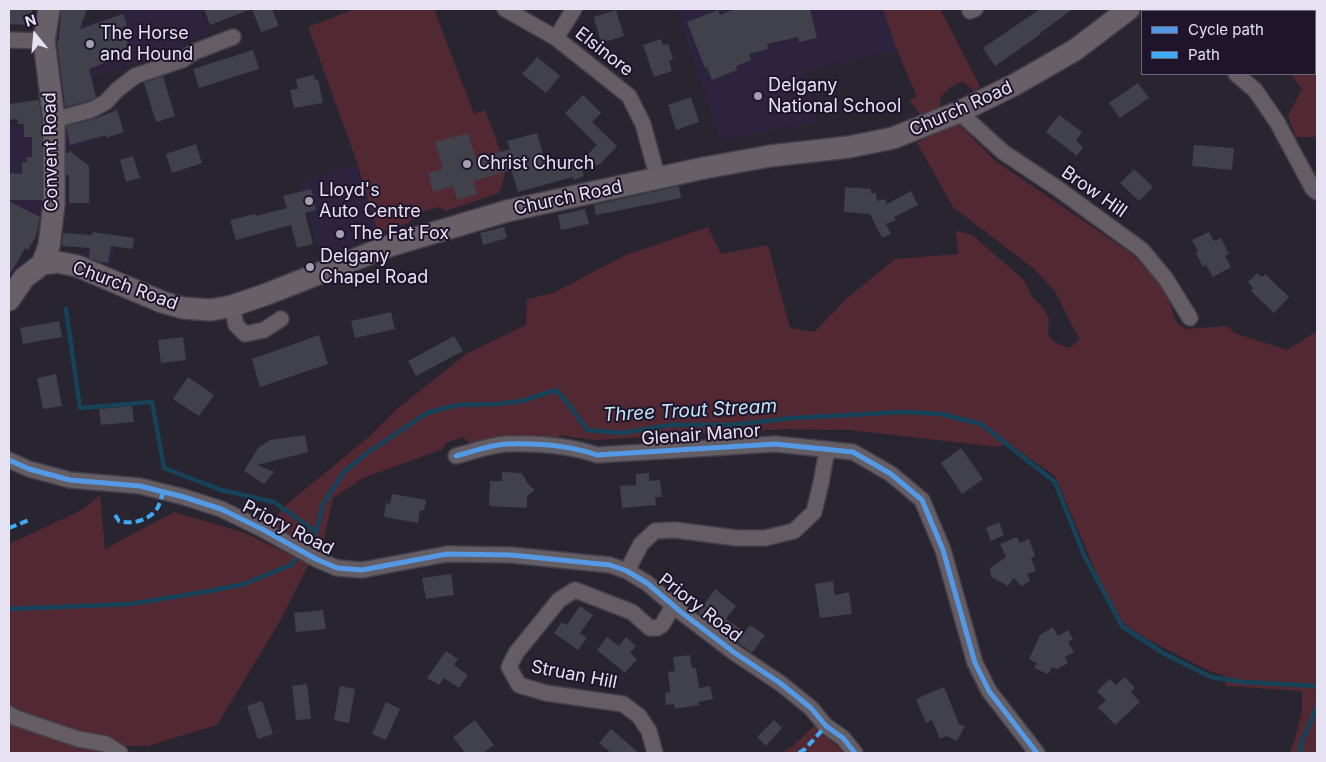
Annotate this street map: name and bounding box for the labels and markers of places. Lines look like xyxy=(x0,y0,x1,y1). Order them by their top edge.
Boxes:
place label: The Horse and Hound xyxy=(100,23,193,66)
marker: The Horse and Hound xyxy=(84,38,96,50)
place label: Delgany National School xyxy=(768,75,901,118)
marker: Delgany National School xyxy=(752,90,764,102)
place label: Christ Church xyxy=(477,153,595,175)
marker: Christ Church xyxy=(461,158,473,170)
place label: Lloyd's Auto Centre xyxy=(319,180,421,222)
marker: Lloyd's Auto Centre xyxy=(303,195,315,207)
place label: The Fat Fox xyxy=(350,223,449,245)
marker: The Fat Fox xyxy=(334,228,346,240)
place label: Delgany Chapel Road xyxy=(320,246,428,288)
marker: Delgany Chapel Road xyxy=(304,261,316,273)

